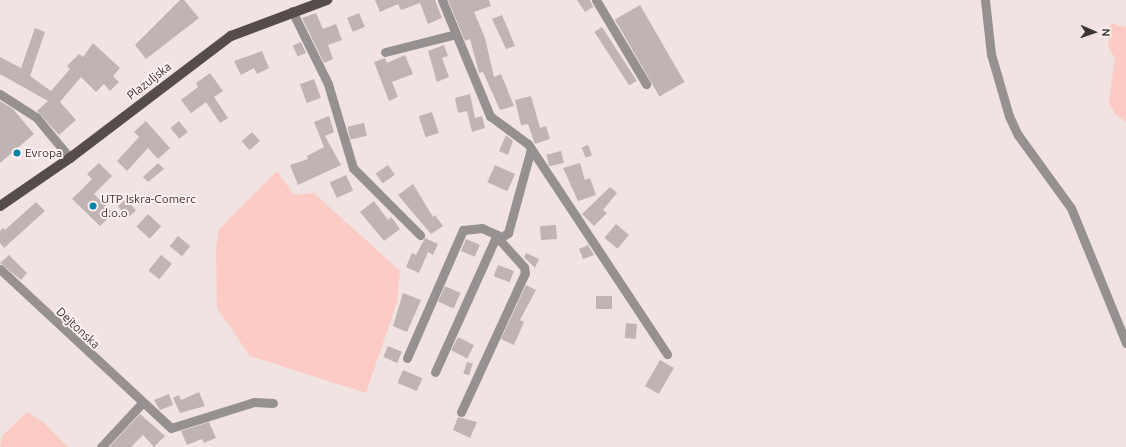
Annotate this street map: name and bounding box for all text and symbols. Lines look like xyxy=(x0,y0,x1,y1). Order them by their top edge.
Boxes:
north arrow xyxy=(1074,12,1114,52)
text: N xyxy=(1100,28,1112,37)
street label: Plazuljska xyxy=(124,59,174,103)
place label: Evropa xyxy=(25,146,62,160)
marker: Evropa xyxy=(12,148,22,158)
place label: UTP Iskra-Comerc d.o.o xyxy=(101,192,196,220)
marker: UTP Iskra-Comerc d.o.o xyxy=(88,201,98,211)
street label: Dejtonska xyxy=(53,304,103,352)

